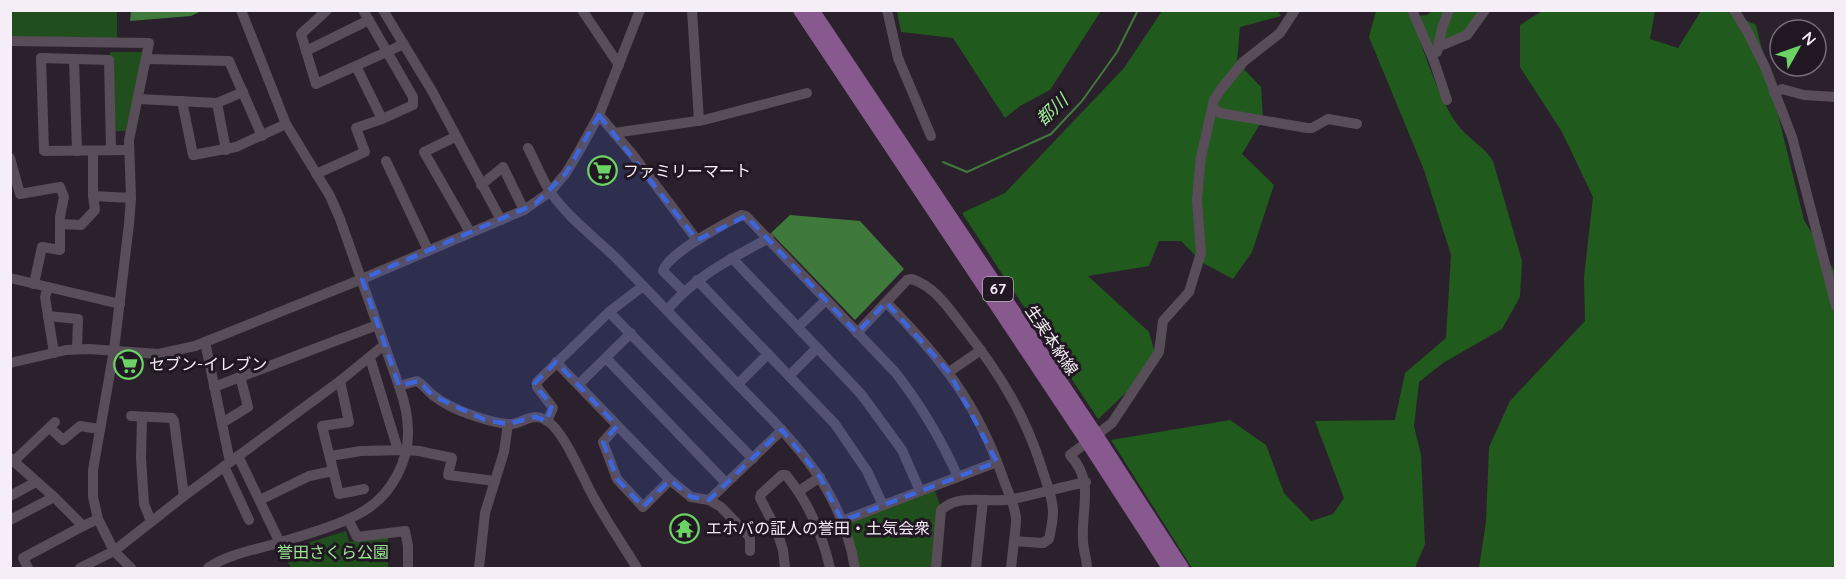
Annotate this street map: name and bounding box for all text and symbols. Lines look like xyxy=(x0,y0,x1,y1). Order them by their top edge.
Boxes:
north arrow xyxy=(1768,18,1828,78)
text: N xyxy=(1798,27,1821,49)
water label: 都川 xyxy=(1031,88,1074,130)
supermarket icon: ファミリーマート xyxy=(586,155,618,187)
place label: ファミリーマート xyxy=(623,161,751,181)
road number: 67 xyxy=(983,277,1013,301)
street label: 生実本納線 xyxy=(1021,301,1083,379)
supermarket icon: セブン-イレブン xyxy=(112,348,144,380)
place label: セブン-イレブン xyxy=(149,354,267,374)
temple icon: エホバの証人の誉田・土気会衆 xyxy=(669,512,701,544)
place label: エホバの証人の誉田・土気会衆 xyxy=(706,518,930,538)
park label: 誉田さくら公園 xyxy=(277,542,389,562)

